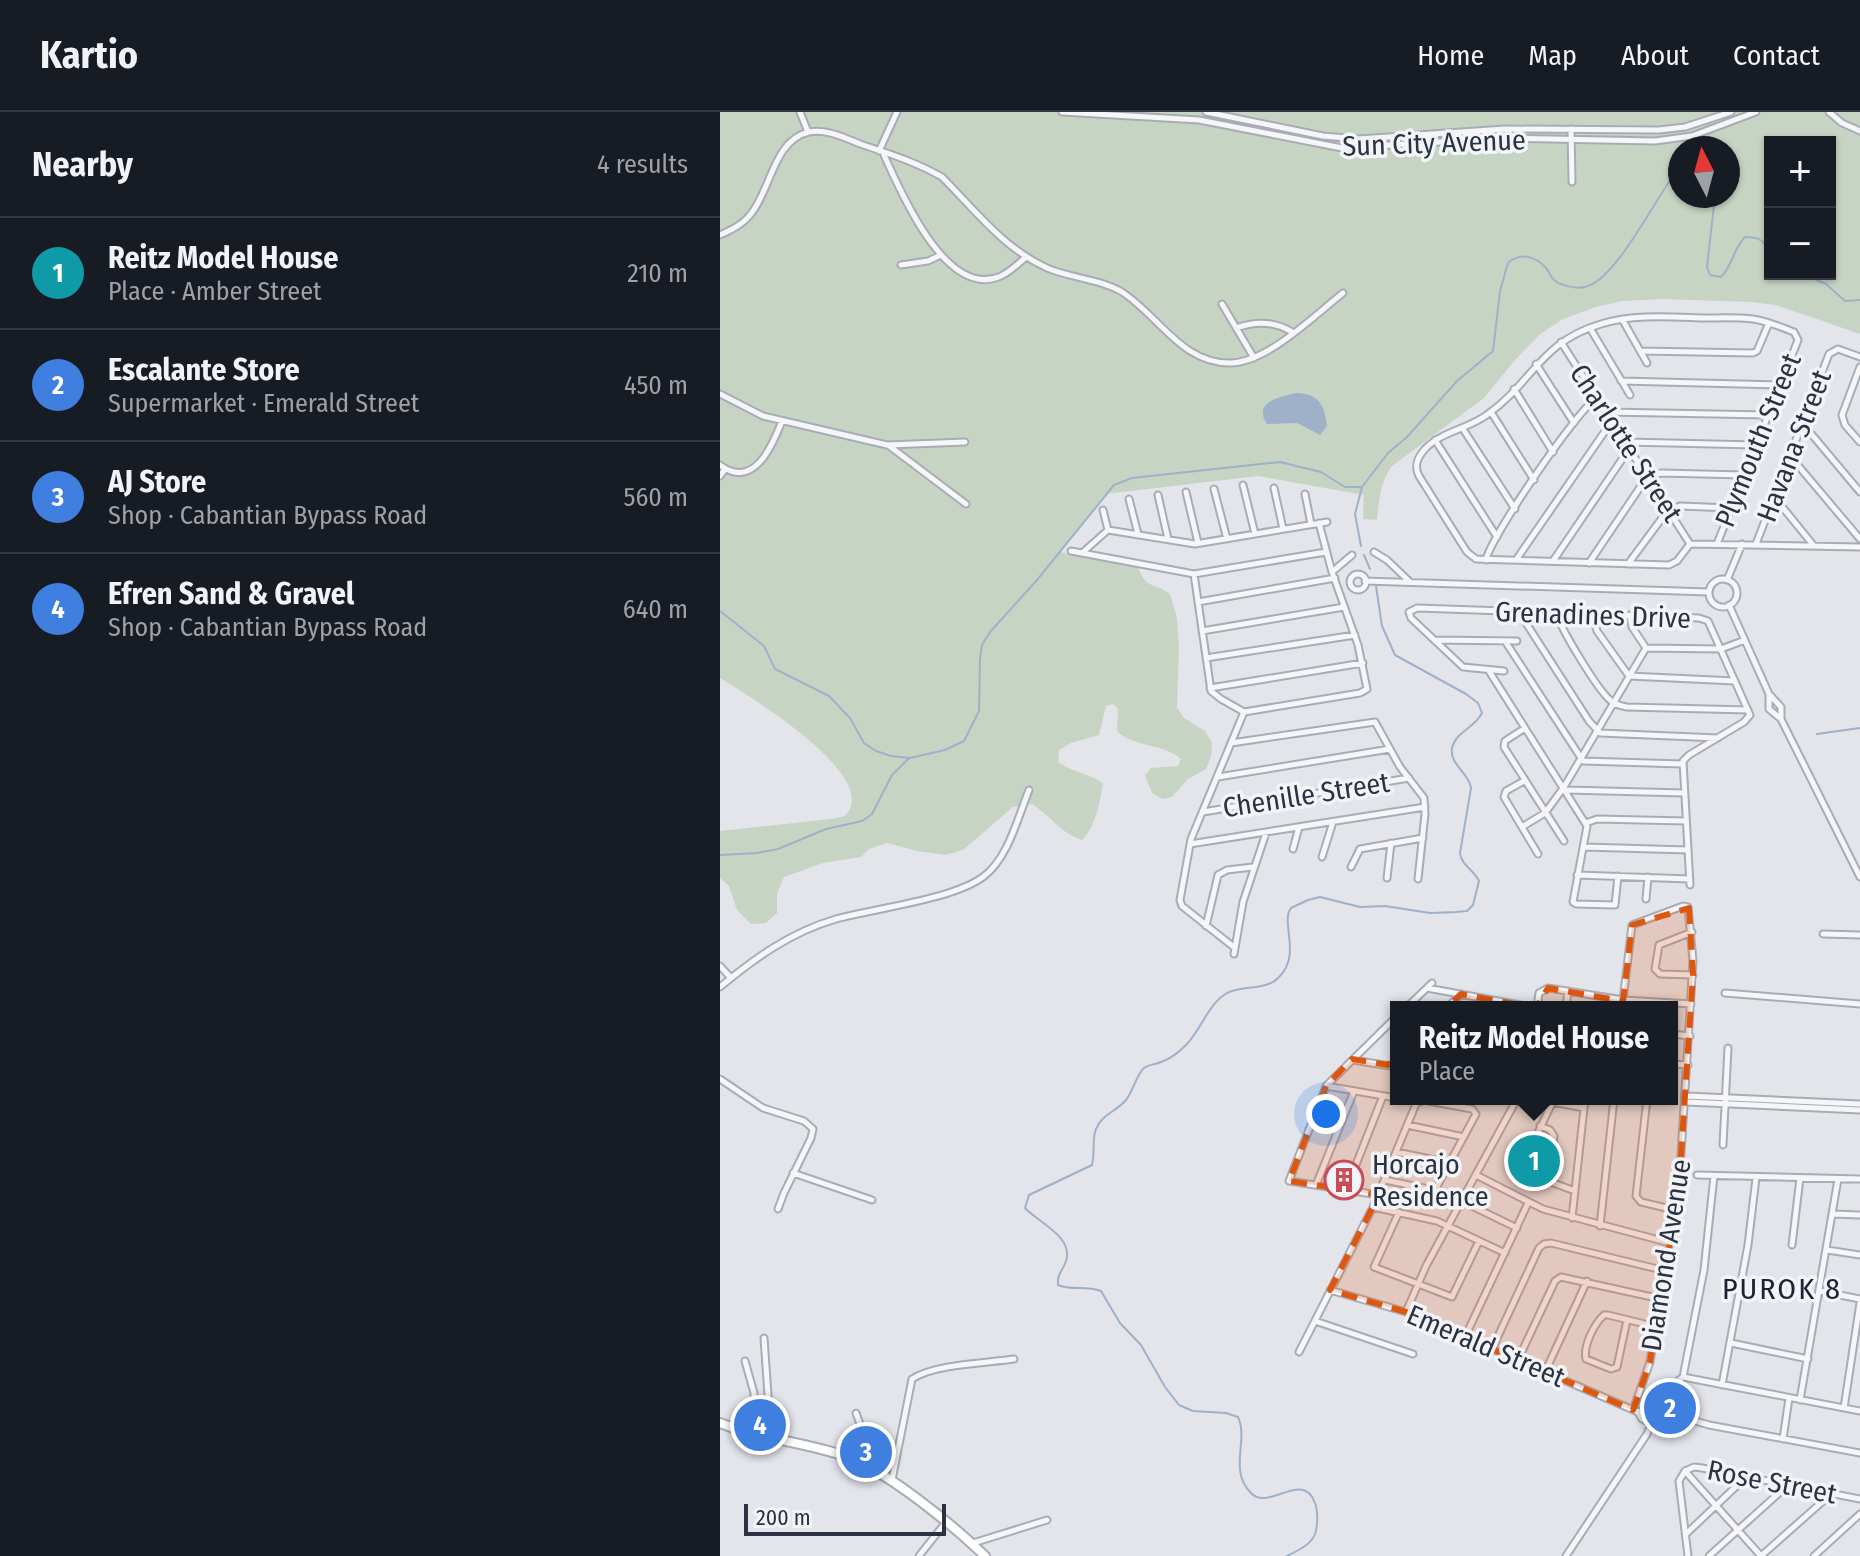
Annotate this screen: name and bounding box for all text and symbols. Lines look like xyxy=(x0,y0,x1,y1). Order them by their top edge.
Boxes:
text: Kartio xyxy=(40,32,138,78)
text: Home xyxy=(1417,39,1484,72)
text: Map xyxy=(1528,39,1577,72)
text: About xyxy=(1621,39,1689,72)
text: Contact xyxy=(1733,39,1820,72)
street label: Sun City Avenue xyxy=(1342,123,1526,163)
north arrow xyxy=(1668,136,1740,208)
map controls xyxy=(1764,136,1836,280)
button: + xyxy=(1764,136,1836,208)
text: Nearby xyxy=(32,144,133,185)
text: 4 results xyxy=(597,149,688,180)
button: − xyxy=(1764,208,1836,280)
text: Reitz Model House xyxy=(108,240,338,276)
text: 1 xyxy=(53,258,64,289)
text: 210 m xyxy=(627,258,688,289)
text: Place · Amber Street xyxy=(108,276,322,307)
street label: Plymouth Street xyxy=(1708,348,1808,532)
text: Escalante Store xyxy=(108,352,300,388)
street label: Charlotte Street xyxy=(1563,358,1690,529)
street label: Havana Street xyxy=(1750,365,1838,527)
text: 2 xyxy=(52,370,64,401)
text: 450 m xyxy=(624,370,688,401)
text: Supermarket · Emerald Street xyxy=(108,388,419,419)
text: AJ Store xyxy=(108,464,206,500)
text: 3 xyxy=(52,482,64,513)
text: 560 m xyxy=(624,482,688,513)
text: Shop · Cabantian Bypass Road xyxy=(108,500,427,531)
text: Efren Sand & Gravel xyxy=(108,576,354,612)
text: 4 xyxy=(51,594,65,625)
text: 640 m xyxy=(623,594,688,625)
street label: Grenadines Drive xyxy=(1495,595,1691,635)
text: Shop · Cabantian Bypass Road xyxy=(108,612,427,643)
street label: Chenille Street xyxy=(1220,765,1392,824)
popup xyxy=(1390,1001,1678,1105)
text: Reitz Model House xyxy=(1419,1020,1649,1056)
text: Place xyxy=(1419,1056,1475,1087)
your location xyxy=(1306,1094,1346,1134)
pin: 1 xyxy=(1508,1131,1560,1191)
place label: Horcajo Residence xyxy=(1372,1148,1489,1213)
street label: Diamond Avenue xyxy=(1635,1157,1697,1353)
building icon: Horcajo Residence xyxy=(1323,1159,1365,1201)
district label: PUROK 8 xyxy=(1722,1271,1842,1307)
street label: Emerald Street xyxy=(1402,1298,1571,1394)
pin: 2 xyxy=(1644,1378,1696,1438)
pin: 4 xyxy=(734,1395,786,1455)
pin: 3 xyxy=(840,1422,892,1482)
street label: Rose Street xyxy=(1705,1453,1840,1511)
scale bar xyxy=(744,1500,946,1536)
text: 200 m xyxy=(756,1504,811,1531)

